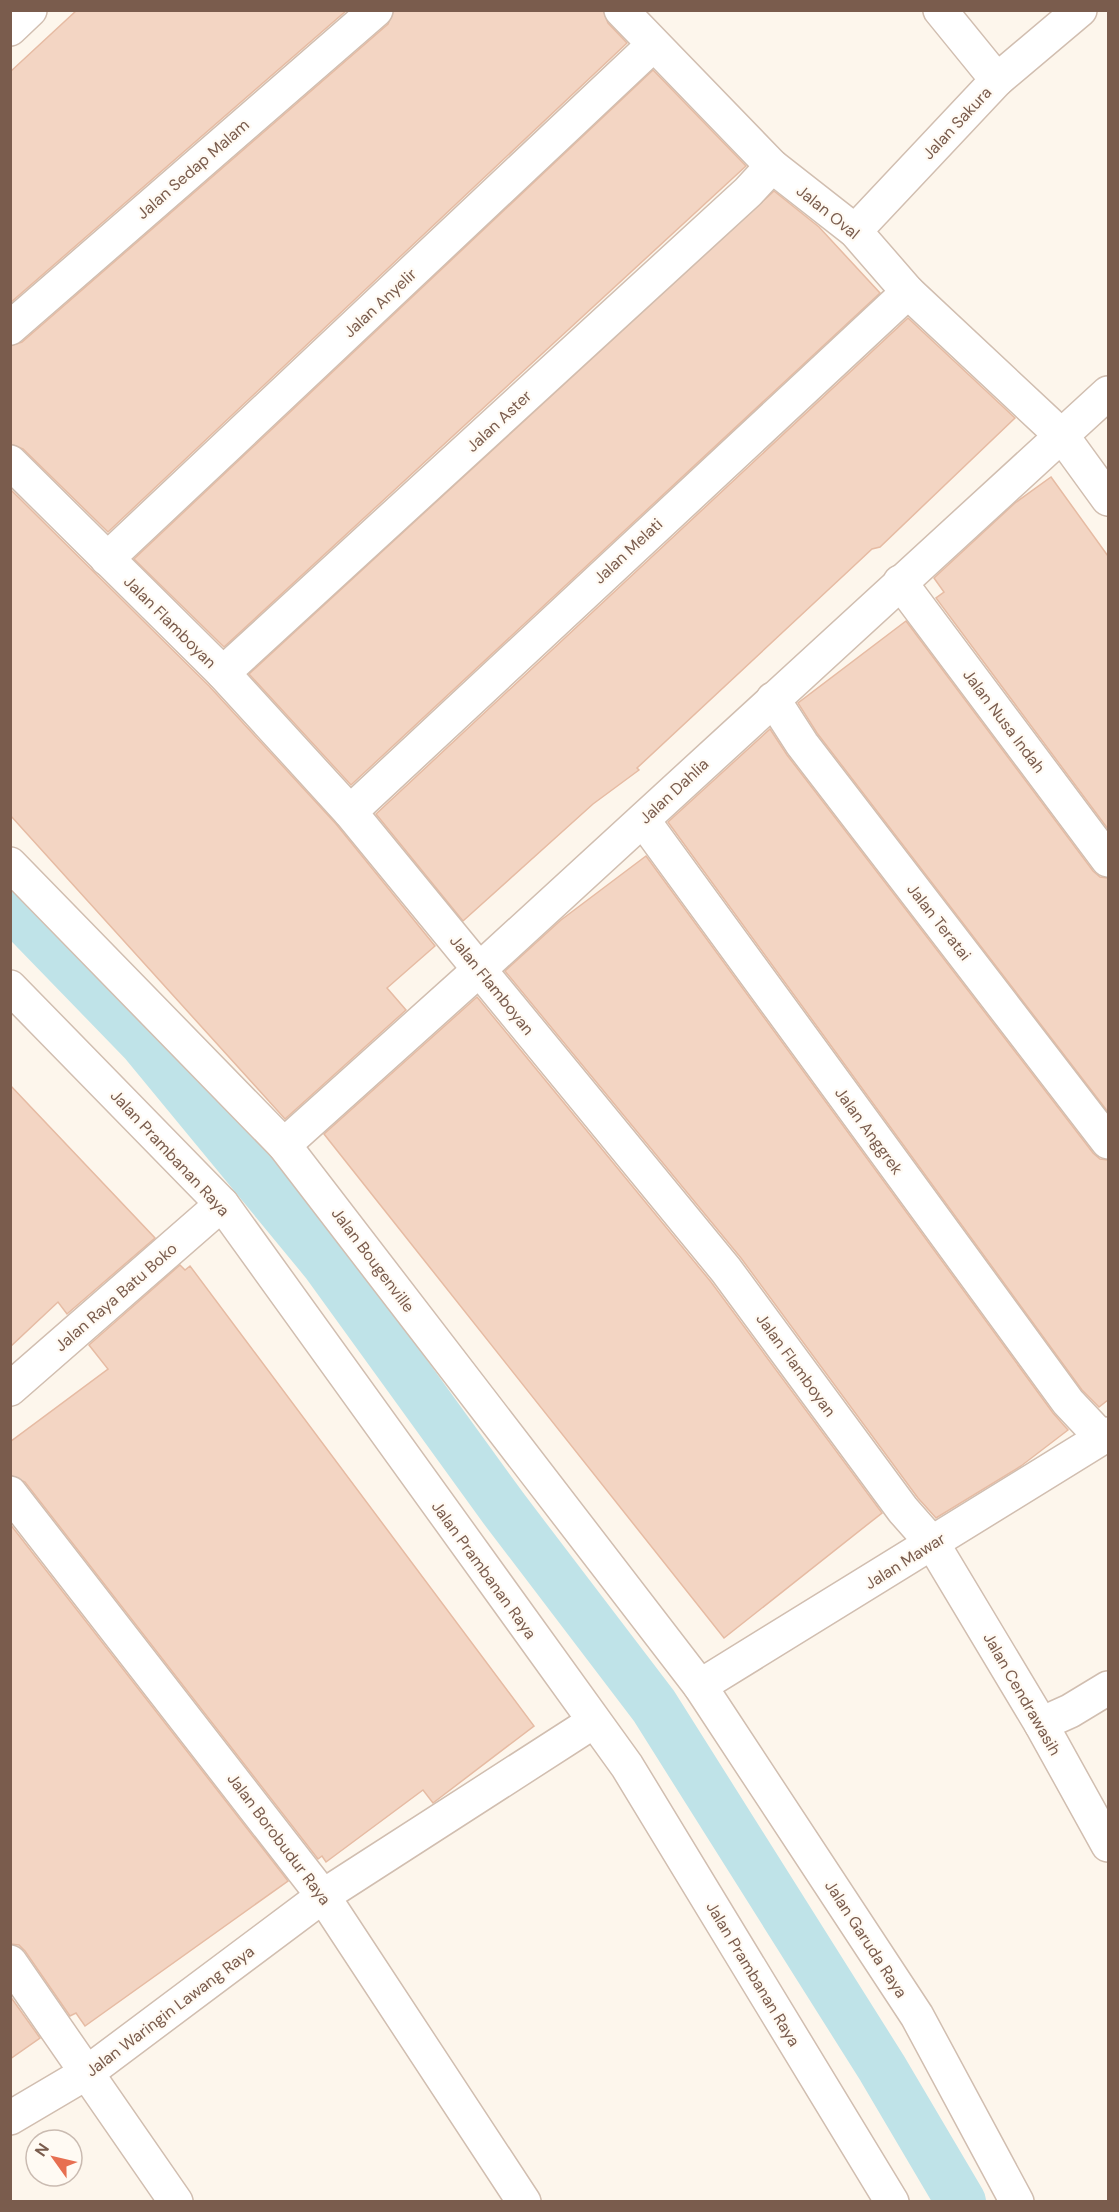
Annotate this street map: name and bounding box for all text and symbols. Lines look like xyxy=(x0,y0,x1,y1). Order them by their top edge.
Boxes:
street label: Jalan Sakura xyxy=(918,82,996,164)
street label: Jalan Sedap Malam xyxy=(132,114,254,224)
street label: Jalan Oval xyxy=(792,180,864,244)
street label: Jalan Anyelir xyxy=(339,264,421,342)
street label: Jalan Aster xyxy=(462,385,536,457)
street label: Jalan Melati xyxy=(589,514,667,588)
street label: Jalan Flamboyan xyxy=(119,571,221,673)
street label: Jalan Nusa Indah xyxy=(958,665,1050,777)
street label: Jalan Dahlia xyxy=(635,753,713,829)
street label: Jalan Teratai xyxy=(902,879,976,965)
street label: Jalan Flamboyan xyxy=(445,931,539,1039)
street label: Jalan Anggrek xyxy=(830,1083,908,1179)
street label: Jalan Prambanan Raya xyxy=(106,1085,234,1221)
street label: Jalan Bougenville xyxy=(327,1203,419,1317)
street label: Jalan Raya Batu Boko xyxy=(50,1238,182,1356)
street label: Jalan Flamboyan xyxy=(751,1309,841,1421)
street label: Jalan Prambanan Raya xyxy=(427,1497,541,1643)
street label: Jalan Mawar xyxy=(861,1528,949,1594)
street label: Jalan Cendrawasih xyxy=(978,1629,1066,1759)
street label: Jalan Borobudur Raya xyxy=(222,1769,336,1909)
street label: Jalan Garuda Raya xyxy=(820,1876,912,2002)
street label: Jalan Prambanan Raya xyxy=(701,1898,805,2050)
street label: Jalan Waringin Lawang Raya xyxy=(81,1941,259,2081)
north arrow xyxy=(24,2128,84,2188)
text: N xyxy=(30,2139,54,2161)

